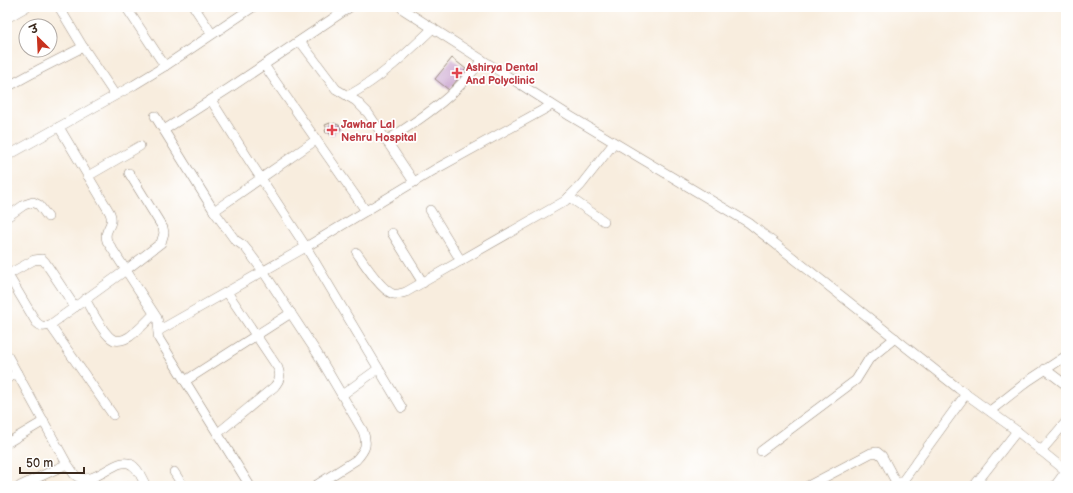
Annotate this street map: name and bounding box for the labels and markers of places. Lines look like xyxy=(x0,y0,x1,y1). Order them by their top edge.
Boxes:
place label: Ashirya Dental And Polyclinic xyxy=(465,61,538,87)
marker: Ashirya Dental And Polyclinic xyxy=(451,67,463,79)
place label: Jawhar Lal Nehru Hospital xyxy=(341,118,417,144)
marker: Jawhar Lal Nehru Hospital xyxy=(326,124,338,136)

